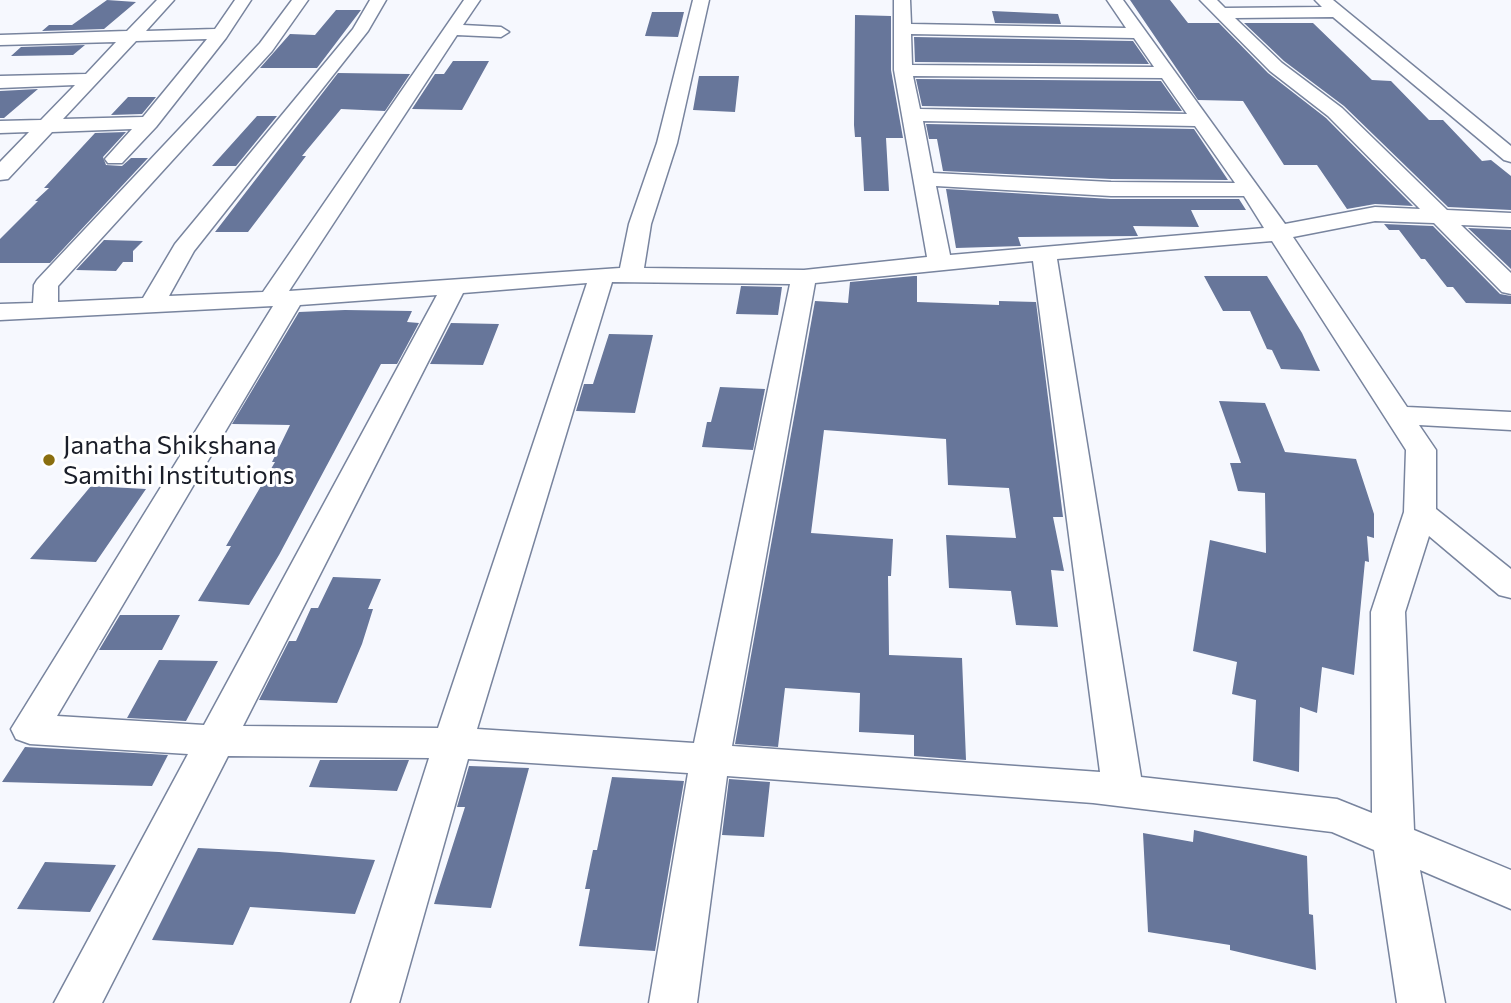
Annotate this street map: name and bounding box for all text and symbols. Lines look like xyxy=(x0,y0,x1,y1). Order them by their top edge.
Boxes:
place label: Janatha Shikshana Samithi Institutions xyxy=(63,429,294,490)
marker: Janatha Shikshana Samithi Institutions xyxy=(41,452,57,468)

